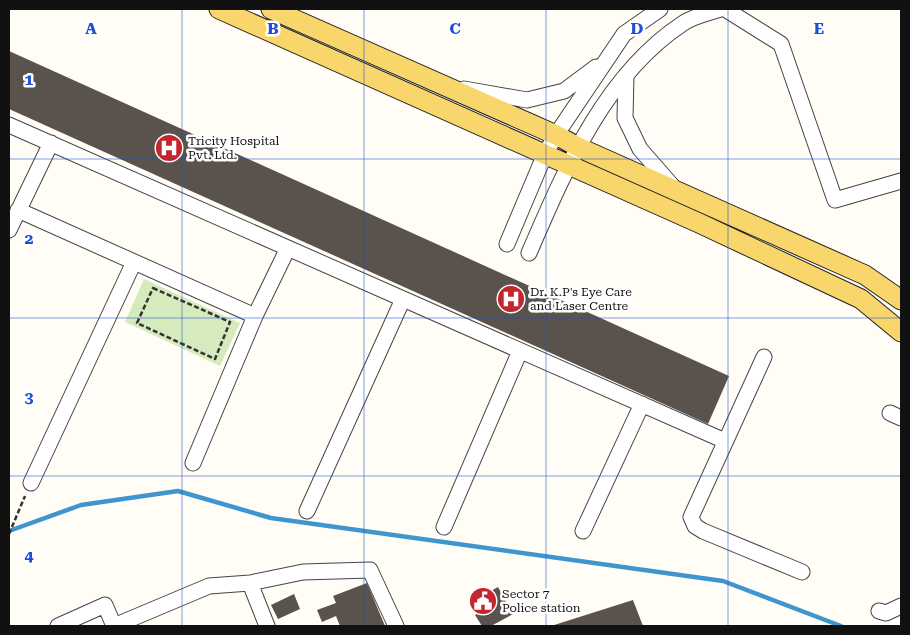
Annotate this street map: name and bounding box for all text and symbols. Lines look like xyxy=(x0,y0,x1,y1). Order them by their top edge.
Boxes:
text: A xyxy=(85,19,97,38)
text: B xyxy=(267,19,279,38)
text: C xyxy=(449,19,461,38)
text: D xyxy=(631,19,644,38)
text: E xyxy=(814,19,824,38)
text: 1 xyxy=(25,70,34,89)
hospital icon: Tricity Hospital Pvt. Ltd. xyxy=(154,133,184,163)
place label: Tricity Hospital Pvt. Ltd. xyxy=(188,134,279,162)
text: 2 xyxy=(25,229,34,248)
hospital icon: Dr. K.P's Eye Care and Laser Centre xyxy=(496,284,526,314)
place label: Dr. K.P's Eye Care and Laser Centre xyxy=(530,285,632,313)
text: 3 xyxy=(25,388,34,407)
text: 4 xyxy=(25,546,34,565)
public building icon: Sector 7 Police station xyxy=(468,586,498,616)
place label: Sector 7 Police station xyxy=(502,587,581,615)

